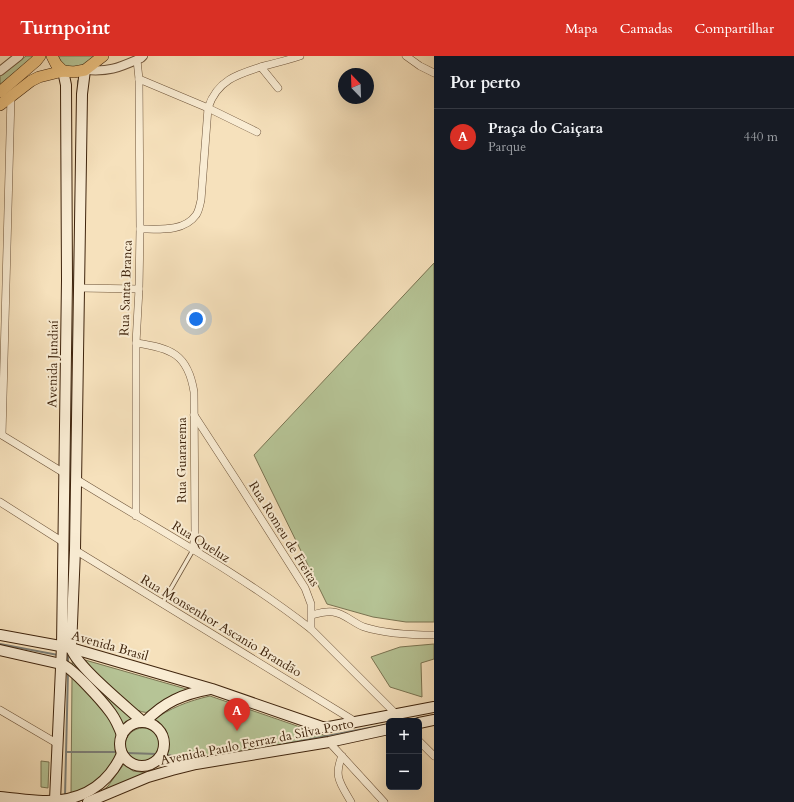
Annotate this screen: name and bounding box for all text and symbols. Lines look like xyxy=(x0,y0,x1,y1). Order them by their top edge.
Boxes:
text: Turnpoint xyxy=(20,15,110,41)
text: Mapa xyxy=(565,19,598,38)
text: Camadas xyxy=(620,19,673,38)
text: Compartilhar xyxy=(695,19,774,38)
north arrow xyxy=(338,68,374,104)
text: Por perto xyxy=(450,71,520,94)
text: Praça do Caiçara xyxy=(488,118,603,138)
text: A xyxy=(458,128,468,146)
text: 440 m xyxy=(744,128,778,146)
text: Parque xyxy=(488,138,526,156)
street label: Rua Santa Branca xyxy=(115,239,137,336)
your location xyxy=(186,309,206,329)
street label: Avenida Jundiaí xyxy=(43,320,63,408)
street label: Rua Guararema xyxy=(173,417,191,503)
street label: Rua Romeu de Freitas xyxy=(244,478,324,590)
street label: Rua Queluz xyxy=(168,517,234,567)
street label: Rua Monsenhor Ascanio Brandão xyxy=(137,571,305,681)
street label: Avenida Brasil xyxy=(69,626,151,666)
pin: A xyxy=(224,698,250,731)
street label: Avenida Paulo Ferraz da Silva Porto xyxy=(159,714,355,770)
map controls xyxy=(386,718,422,790)
button: + xyxy=(386,718,422,754)
button: − xyxy=(386,754,422,790)

